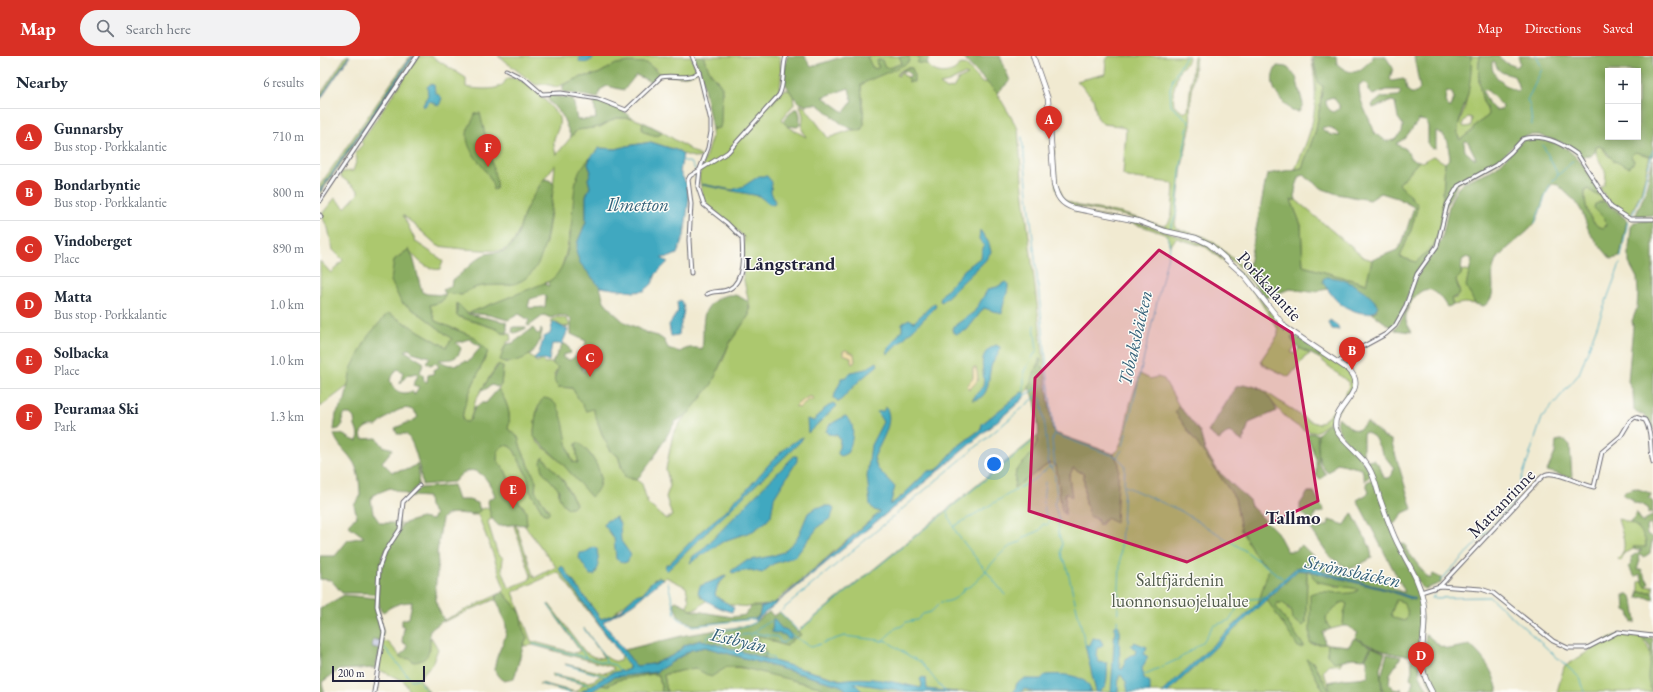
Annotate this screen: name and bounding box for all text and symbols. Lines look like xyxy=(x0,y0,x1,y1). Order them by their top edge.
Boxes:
search box xyxy=(80,10,360,46)
text: Map xyxy=(20,16,56,41)
icon: search xyxy=(94,17,116,39)
text: Search here xyxy=(126,19,191,38)
text: Map xyxy=(1477,19,1503,37)
text: Directions xyxy=(1525,19,1581,37)
text: Saved xyxy=(1603,19,1633,37)
map controls xyxy=(1605,68,1641,140)
button: + xyxy=(1605,68,1641,104)
text: Nearby xyxy=(16,71,68,93)
text: 6 results xyxy=(263,74,304,91)
button: − xyxy=(1605,104,1641,140)
pin: A xyxy=(1036,106,1062,139)
text: Gunnarsby xyxy=(54,119,123,138)
text: A xyxy=(24,128,34,145)
text: 710 m xyxy=(273,128,304,145)
pin: F xyxy=(475,134,501,167)
text: Bus stop · Porkkalantie xyxy=(54,138,167,155)
text: Bondarbyntie xyxy=(54,175,140,194)
text: B xyxy=(25,184,33,201)
text: 800 m xyxy=(273,184,304,201)
water label: Ilmetton xyxy=(606,192,669,217)
text: Bus stop · Porkkalantie xyxy=(54,194,167,211)
text: Vindoberget xyxy=(54,231,132,250)
text: C xyxy=(24,240,34,257)
text: 890 m xyxy=(273,240,304,257)
street label: Porkkalantie xyxy=(1233,246,1307,326)
text: Place xyxy=(54,250,80,267)
district label: Långstrand xyxy=(744,251,836,276)
text: Matta xyxy=(54,287,92,306)
water label: Tobaksbäcken xyxy=(1112,288,1158,388)
text: D xyxy=(24,296,34,313)
text: 1.0 km xyxy=(270,296,304,313)
text: Bus stop · Porkkalantie xyxy=(54,306,167,323)
pin: B xyxy=(1339,337,1365,370)
text: Solbacka xyxy=(54,343,109,362)
pin: C xyxy=(577,344,603,377)
text: E xyxy=(25,352,33,369)
text: 1.0 km xyxy=(270,352,304,369)
text: Place xyxy=(54,362,80,379)
text: Peuramaa Ski xyxy=(54,399,139,418)
text: F xyxy=(25,408,33,425)
text: 1.3 km xyxy=(270,408,304,425)
text: Park xyxy=(54,418,76,435)
your location xyxy=(984,454,1004,474)
street label: Mattanrinne xyxy=(1462,464,1540,542)
pin: E xyxy=(500,476,526,509)
district label: Tallmo xyxy=(1265,505,1321,530)
water label: Strömsbäcken xyxy=(1302,548,1403,593)
park label: Saltfjärdenin luonnonsuojelualue xyxy=(1111,568,1249,612)
water label: Estbyån xyxy=(708,621,769,659)
pin: D xyxy=(1408,642,1434,675)
scale bar xyxy=(332,664,425,683)
text: 200 m xyxy=(338,666,365,680)

